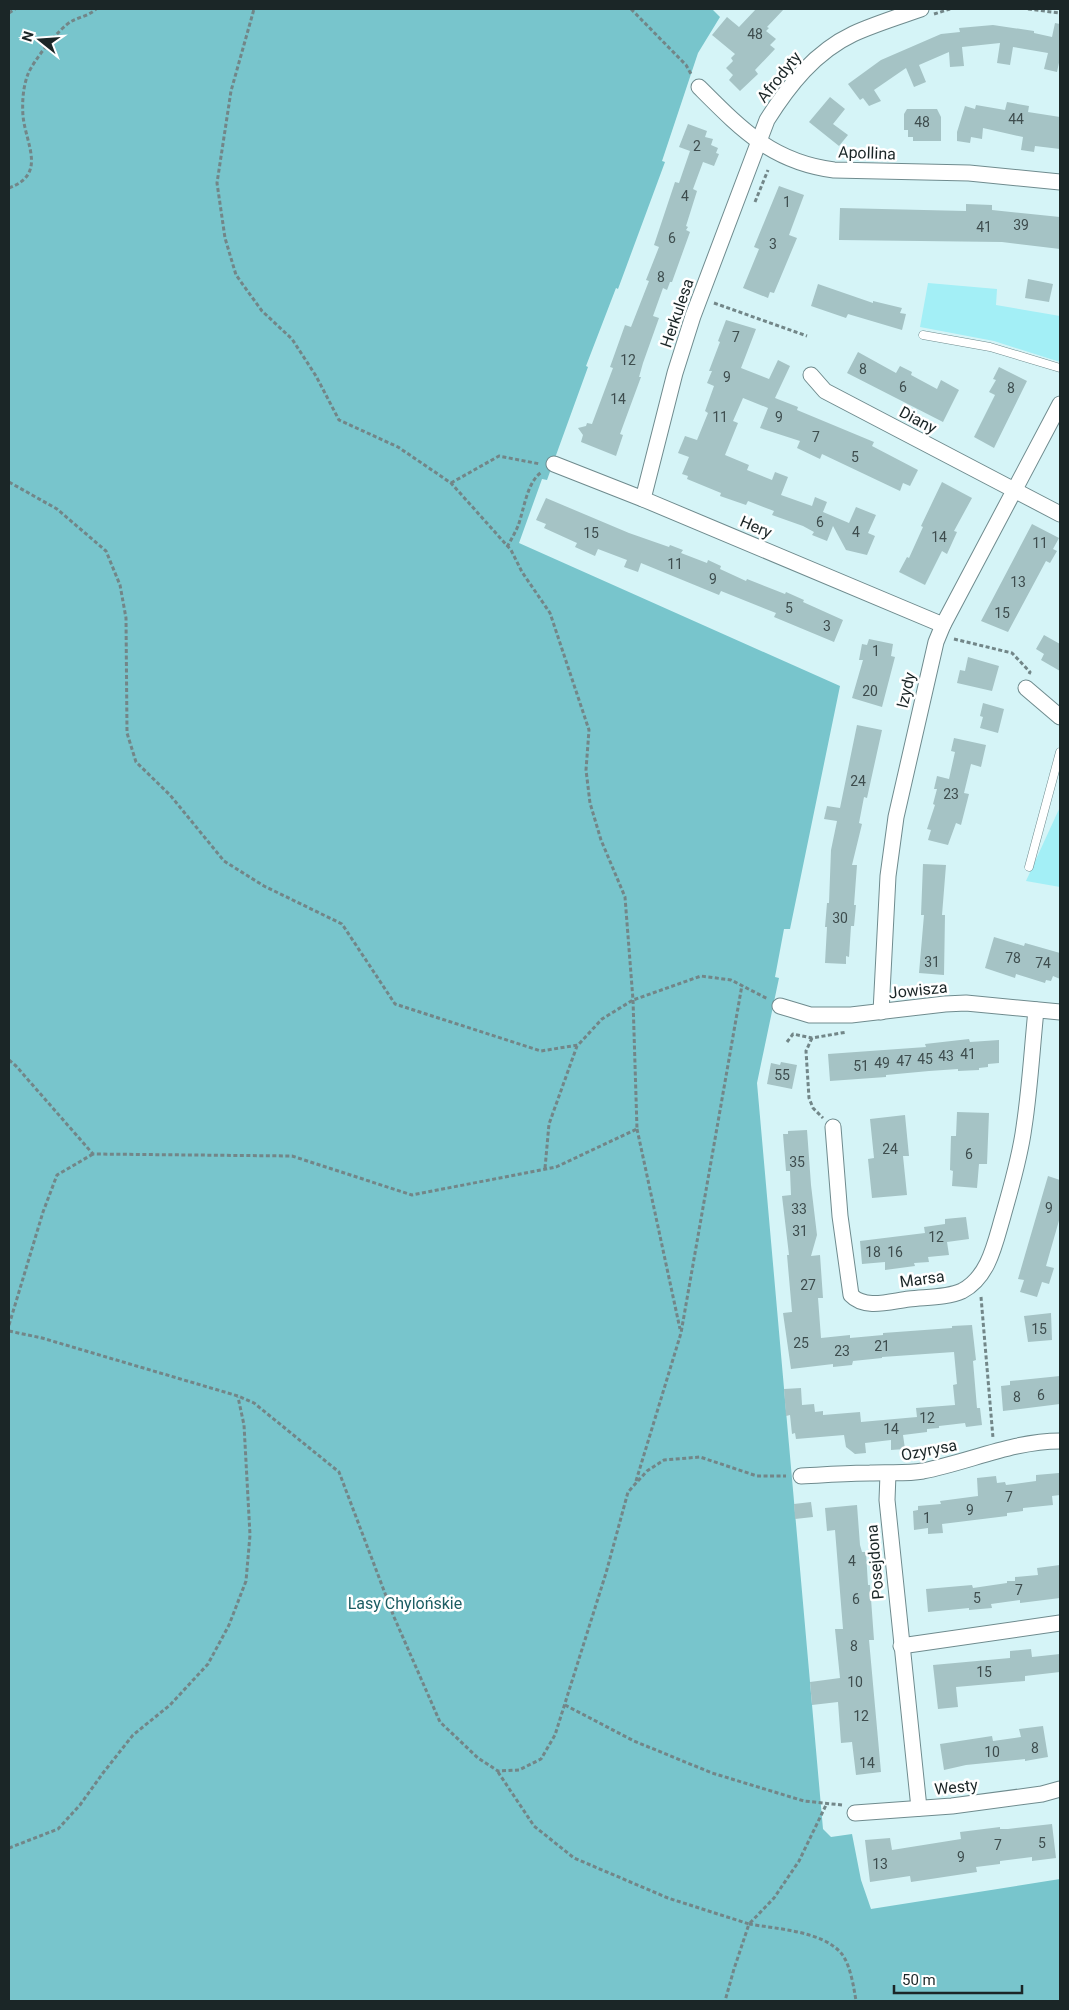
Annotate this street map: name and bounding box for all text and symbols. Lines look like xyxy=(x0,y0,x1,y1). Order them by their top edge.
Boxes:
north arrow xyxy=(15,15,65,65)
house number: 48 xyxy=(747,26,763,42)
text: N xyxy=(18,29,37,43)
street label: Afrodyty xyxy=(753,47,805,106)
house number: 44 xyxy=(1008,111,1024,127)
house number: 48 xyxy=(914,114,930,130)
house number: 2 xyxy=(693,138,701,154)
street label: Apollina xyxy=(838,142,896,164)
house number: 4 xyxy=(681,188,689,204)
house number: 1 xyxy=(783,194,791,210)
house number: 39 xyxy=(1013,217,1029,233)
house number: 41 xyxy=(976,219,992,235)
house number: 6 xyxy=(668,230,676,246)
house number: 3 xyxy=(769,236,777,252)
house number: 8 xyxy=(657,269,665,285)
street label: Herkulesa xyxy=(656,276,698,350)
house number: 7 xyxy=(732,329,740,345)
house number: 12 xyxy=(620,352,636,368)
house number: 8 xyxy=(859,361,867,377)
house number: 9 xyxy=(723,369,731,385)
house number: 6 xyxy=(899,379,907,395)
house number: 8 xyxy=(1007,380,1015,396)
house number: 14 xyxy=(610,391,626,407)
street label: Diany xyxy=(896,402,940,438)
house number: 11 xyxy=(712,409,728,425)
house number: 9 xyxy=(775,409,783,425)
house number: 7 xyxy=(812,429,820,445)
house number: 5 xyxy=(851,449,859,465)
street label: Hery xyxy=(737,512,775,542)
house number: 6 xyxy=(816,514,824,530)
house number: 4 xyxy=(852,524,860,540)
house number: 15 xyxy=(583,525,599,541)
house number: 14 xyxy=(931,529,947,545)
house number: 11 xyxy=(1032,535,1048,551)
house number: 11 xyxy=(667,556,683,572)
house number: 9 xyxy=(709,571,717,587)
house number: 13 xyxy=(1010,574,1026,590)
house number: 5 xyxy=(785,600,793,616)
house number: 15 xyxy=(994,605,1010,621)
house number: 3 xyxy=(823,618,831,634)
house number: 1 xyxy=(872,643,880,659)
street label: Izydy xyxy=(893,670,919,710)
house number: 20 xyxy=(862,683,878,699)
house number: 24 xyxy=(850,773,866,789)
house number: 23 xyxy=(943,786,959,802)
house number: 30 xyxy=(832,910,848,926)
house number: 78 xyxy=(1005,950,1021,966)
house number: 31 xyxy=(924,954,940,970)
house number: 74 xyxy=(1035,955,1051,971)
street label: Jowisza xyxy=(888,977,948,1003)
house number: 41 xyxy=(960,1046,976,1062)
house number: 43 xyxy=(938,1048,954,1064)
house number: 45 xyxy=(917,1051,933,1067)
house number: 47 xyxy=(896,1053,912,1069)
house number: 49 xyxy=(874,1055,890,1071)
house number: 51 xyxy=(853,1058,869,1074)
house number: 55 xyxy=(774,1067,790,1083)
house number: 24 xyxy=(882,1141,898,1157)
house number: 6 xyxy=(965,1146,973,1162)
house number: 35 xyxy=(789,1154,805,1170)
house number: 9 xyxy=(1045,1200,1053,1216)
house number: 33 xyxy=(791,1201,807,1217)
house number: 31 xyxy=(792,1223,808,1239)
house number: 12 xyxy=(928,1229,944,1245)
house number: 18 xyxy=(865,1244,881,1260)
house number: 16 xyxy=(887,1244,903,1260)
street label: Marsa xyxy=(898,1266,946,1292)
house number: 27 xyxy=(800,1277,816,1293)
house number: 15 xyxy=(1031,1321,1047,1337)
house number: 25 xyxy=(793,1335,809,1351)
house number: 21 xyxy=(874,1338,890,1354)
house number: 23 xyxy=(834,1343,850,1359)
house number: 6 xyxy=(1037,1387,1045,1403)
house number: 8 xyxy=(1013,1389,1021,1405)
house number: 12 xyxy=(919,1410,935,1426)
house number: 14 xyxy=(883,1421,899,1437)
street label: Ozyrysa xyxy=(899,1435,959,1465)
house number: 7 xyxy=(1005,1489,1013,1505)
house number: 9 xyxy=(966,1502,974,1518)
house number: 1 xyxy=(923,1510,931,1526)
street label: Posejdona xyxy=(862,1524,888,1600)
house number: 4 xyxy=(848,1553,856,1569)
house number: 7 xyxy=(1015,1582,1023,1598)
house number: 5 xyxy=(973,1590,981,1606)
house number: 6 xyxy=(852,1591,860,1607)
park label: Lasy Chylońskie xyxy=(348,1594,462,1613)
house number: 8 xyxy=(850,1638,858,1654)
house number: 15 xyxy=(976,1664,992,1680)
house number: 10 xyxy=(847,1674,863,1690)
house number: 12 xyxy=(853,1708,869,1724)
house number: 8 xyxy=(1031,1740,1039,1756)
house number: 10 xyxy=(984,1744,1000,1760)
house number: 14 xyxy=(859,1755,875,1771)
street label: Westy xyxy=(933,1775,979,1799)
house number: 5 xyxy=(1038,1835,1046,1851)
house number: 7 xyxy=(994,1837,1002,1853)
house number: 9 xyxy=(957,1849,965,1865)
house number: 13 xyxy=(872,1856,888,1872)
scale bar xyxy=(894,1962,1022,1994)
text: 50 m xyxy=(902,1971,936,1989)

